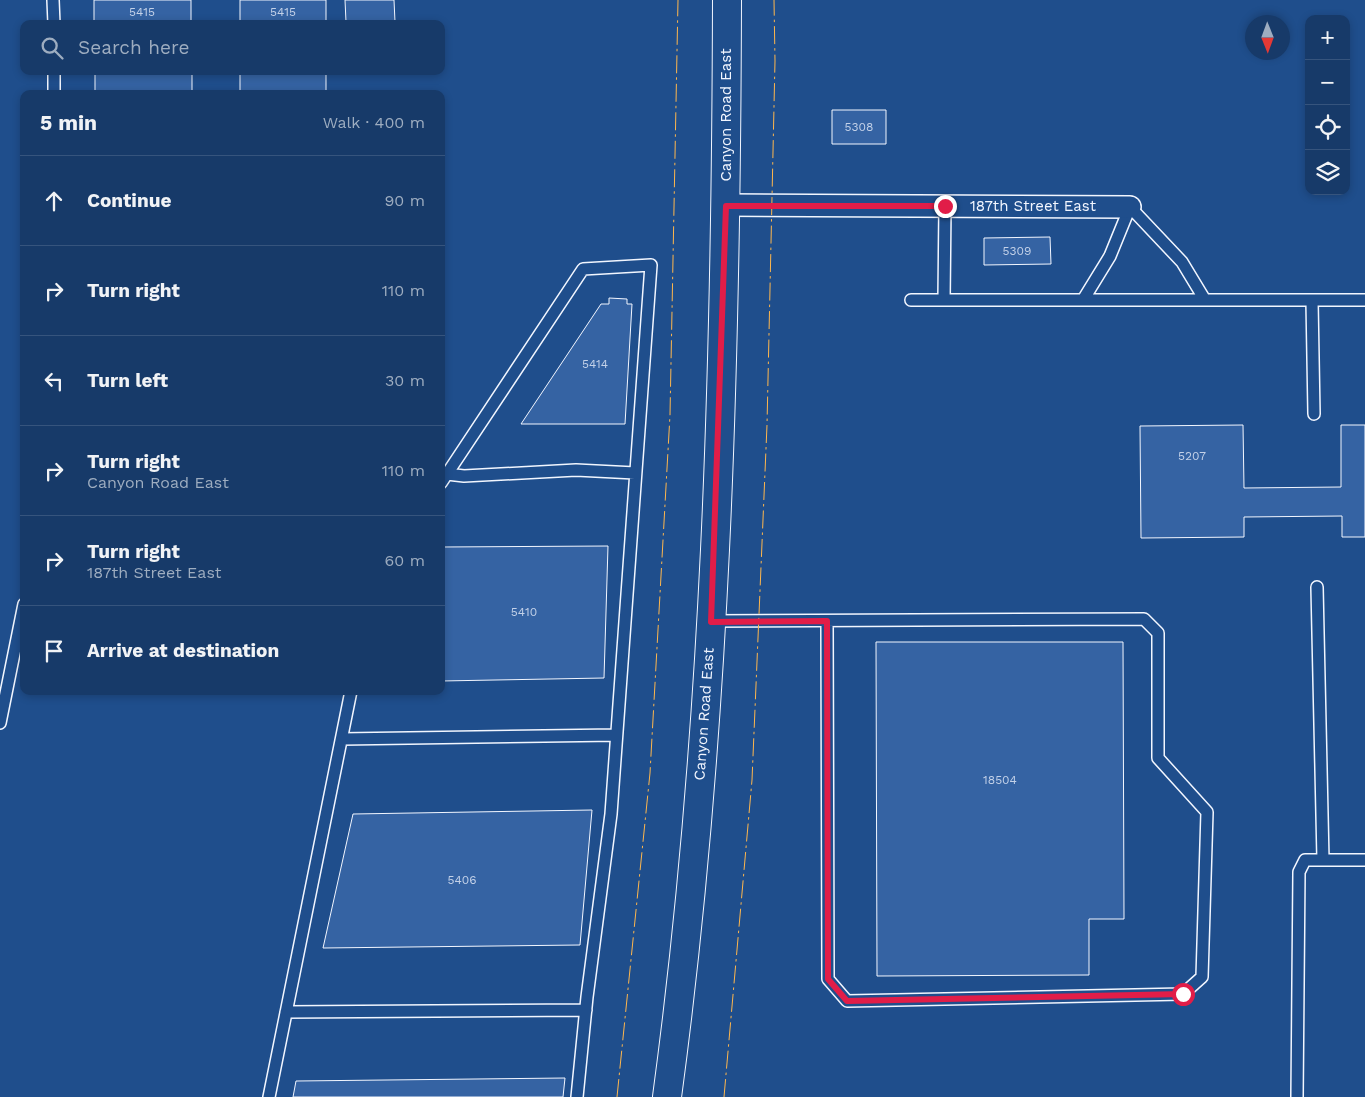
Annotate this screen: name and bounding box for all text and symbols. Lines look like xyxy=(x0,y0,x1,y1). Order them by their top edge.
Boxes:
house number: 5415 xyxy=(129,5,155,19)
house number: 5415 xyxy=(270,5,296,19)
north arrow xyxy=(1245,15,1290,60)
map controls xyxy=(1305,15,1350,195)
button: + xyxy=(1305,15,1350,60)
search box xyxy=(20,20,445,75)
icon: search xyxy=(38,34,66,62)
text: Search here xyxy=(78,36,189,59)
street label: Canyon Road East xyxy=(717,48,735,181)
button: − xyxy=(1305,60,1350,105)
button: locate xyxy=(1305,105,1350,150)
text: 5 min xyxy=(40,110,97,135)
text: Walk · 400 m xyxy=(323,113,425,132)
house number: 5308 xyxy=(845,120,873,134)
button: layers xyxy=(1305,150,1350,195)
icon: ahead xyxy=(40,187,68,215)
text: Continue xyxy=(87,189,171,212)
text: 90 m xyxy=(384,191,425,210)
route end xyxy=(934,195,957,218)
street label: 187th Street East xyxy=(970,197,1097,215)
house number: 5309 xyxy=(1003,244,1031,258)
icon: right xyxy=(40,277,68,305)
text: Turn right xyxy=(87,279,180,302)
text: 110 m xyxy=(382,281,425,300)
house number: 5414 xyxy=(582,357,608,371)
icon: left xyxy=(40,367,68,395)
text: Turn left xyxy=(87,369,168,392)
text: 30 m xyxy=(385,371,425,390)
house number: 5207 xyxy=(1178,449,1206,463)
text: Turn right xyxy=(87,450,180,473)
icon: right xyxy=(40,457,68,485)
text: 110 m xyxy=(382,461,425,480)
text: Canyon Road East xyxy=(87,473,229,492)
text: Turn right xyxy=(87,540,180,563)
icon: right xyxy=(40,547,68,575)
text: 60 m xyxy=(385,551,425,570)
text: 187th Street East xyxy=(87,563,222,582)
house number: 5410 xyxy=(511,605,537,619)
icon: arrive xyxy=(40,637,68,665)
text: Arrive at destination xyxy=(87,639,279,662)
street label: Canyon Road East xyxy=(690,646,718,781)
house number: 18504 xyxy=(983,773,1017,787)
house number: 5406 xyxy=(447,873,477,887)
route start xyxy=(1172,983,1195,1006)

